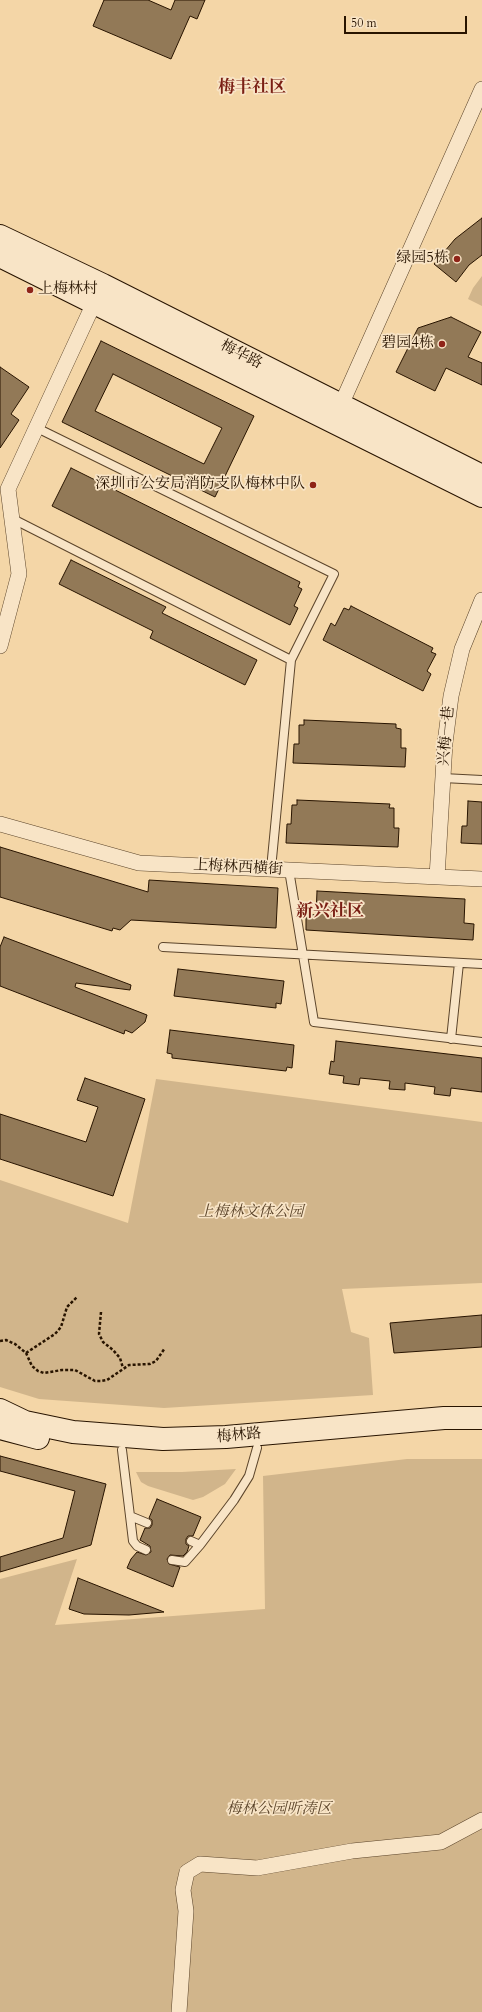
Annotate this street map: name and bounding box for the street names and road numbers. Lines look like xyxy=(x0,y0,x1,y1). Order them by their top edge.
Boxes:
street label: 梅华路 xyxy=(217,337,265,373)
street label: 兴梅一巷 xyxy=(435,705,459,767)
street label: 上梅林西横街 xyxy=(193,857,283,879)
street label: 梅林路 xyxy=(216,1425,262,1447)

